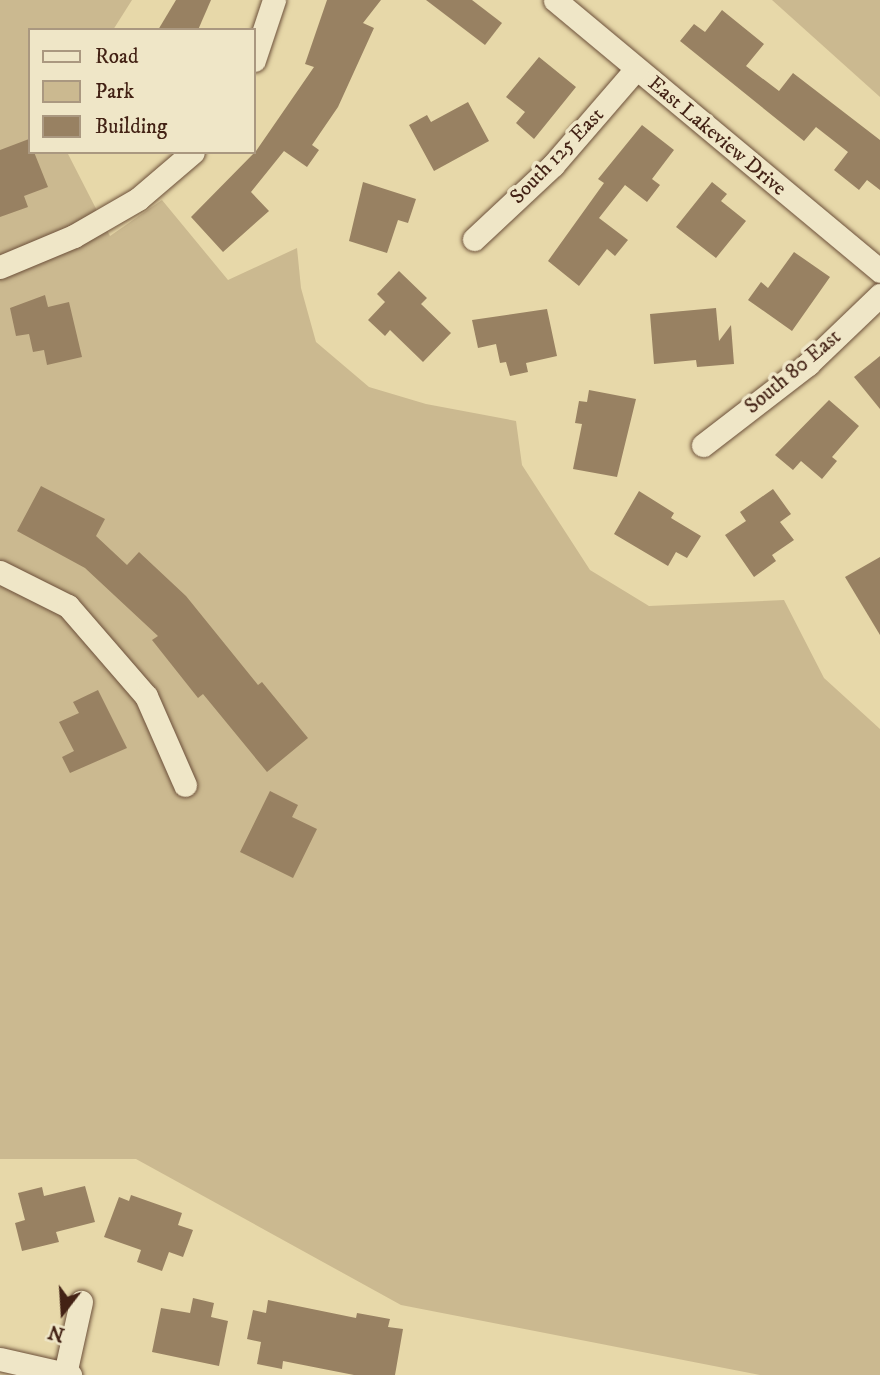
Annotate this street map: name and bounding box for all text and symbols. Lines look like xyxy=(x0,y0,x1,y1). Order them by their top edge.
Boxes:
legend xyxy=(28,28,256,154)
text: Road xyxy=(95,44,139,70)
street label: East Lakeview Drive xyxy=(643,71,791,201)
text: Park xyxy=(95,79,134,105)
street label: South 125 East xyxy=(505,103,609,209)
text: Building xyxy=(95,114,167,140)
street label: South 80 East xyxy=(740,325,846,419)
north arrow xyxy=(28,1277,98,1347)
text: N xyxy=(46,1319,68,1346)

